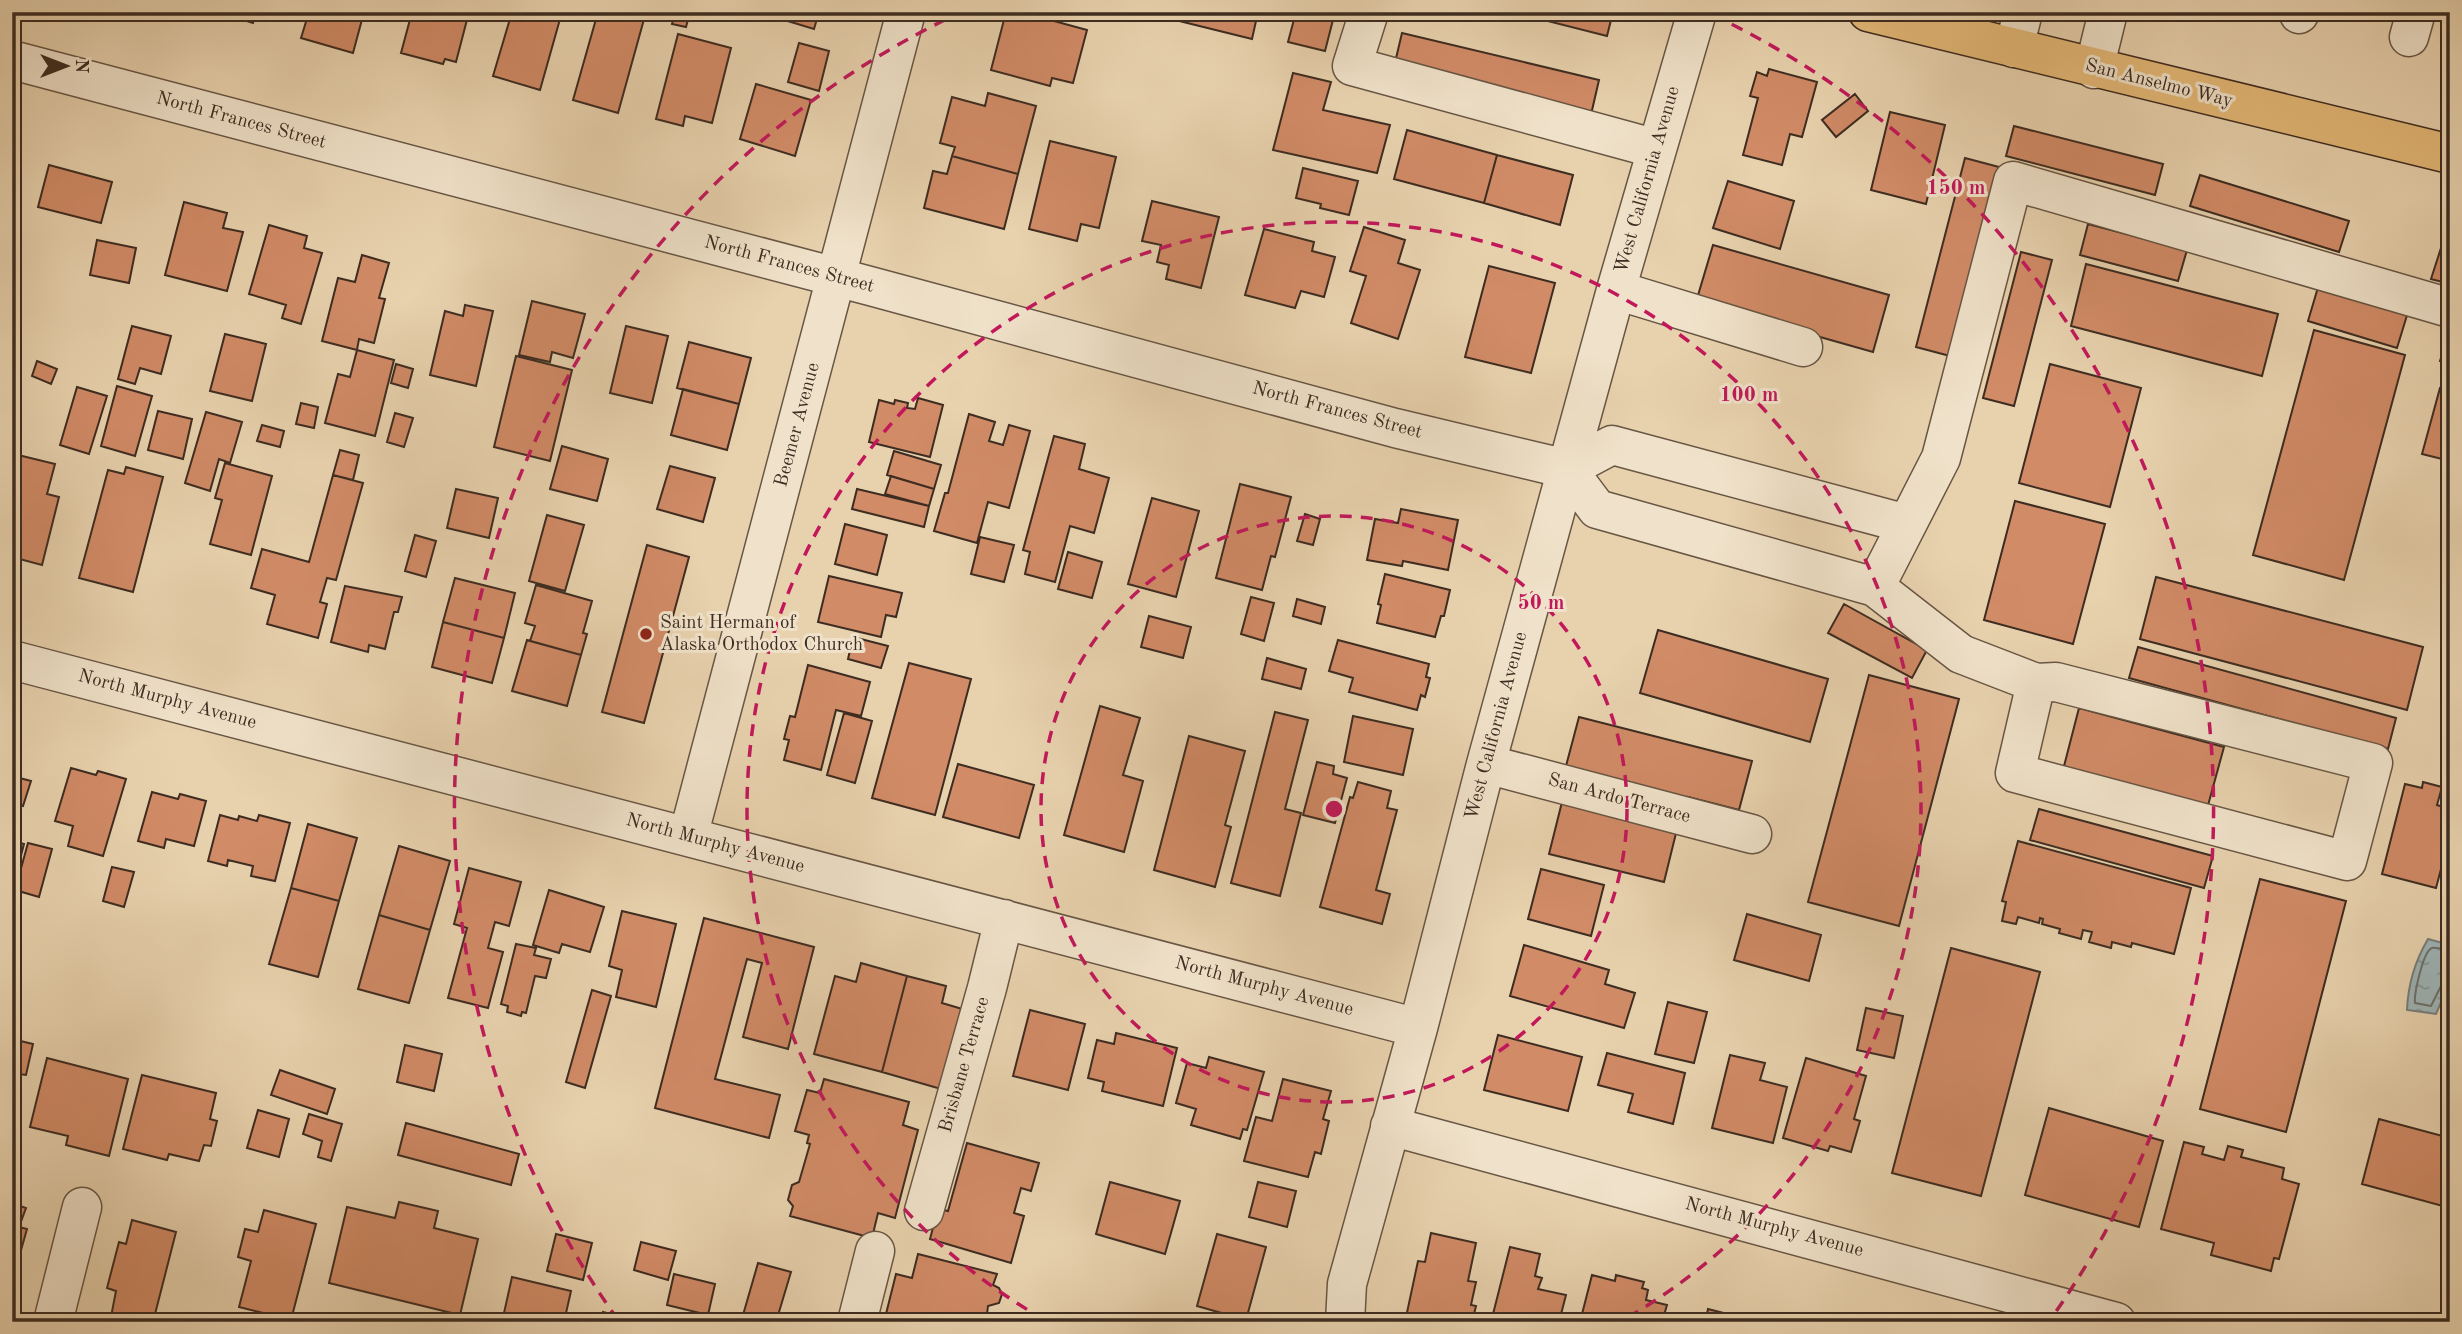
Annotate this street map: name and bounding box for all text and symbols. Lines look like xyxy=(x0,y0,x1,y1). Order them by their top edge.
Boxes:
north arrow xyxy=(32,32,102,102)
street label: San Anselmo Way xyxy=(2083,56,2235,112)
text: N xyxy=(71,59,90,74)
street label: West California Avenue xyxy=(1612,84,1684,276)
street label: North Frances Street xyxy=(154,89,328,153)
text: 150 m xyxy=(1926,178,1986,199)
street label: North Frances Street xyxy=(702,233,876,297)
street label: Beemer Avenue xyxy=(772,361,824,489)
street label: North Frances Street xyxy=(1250,379,1424,443)
text: 100 m xyxy=(1719,385,1779,406)
text: 50 m xyxy=(1517,593,1565,614)
place label: Saint Herman of Alaska Orthodox Church xyxy=(660,614,863,655)
marker: Saint Herman of Alaska Orthodox Church xyxy=(638,626,654,642)
street label: West California Avenue xyxy=(1463,630,1531,822)
street label: North Murphy Avenue xyxy=(76,667,258,733)
street label: San Ardo Terrace xyxy=(1546,771,1692,827)
centre of rings xyxy=(1322,797,1346,821)
street label: North Murphy Avenue xyxy=(624,811,806,877)
street label: North Murphy Avenue xyxy=(1173,954,1355,1020)
street label: Brisbane Terrace xyxy=(936,995,994,1135)
street label: North Murphy Avenue xyxy=(1683,1195,1865,1261)

